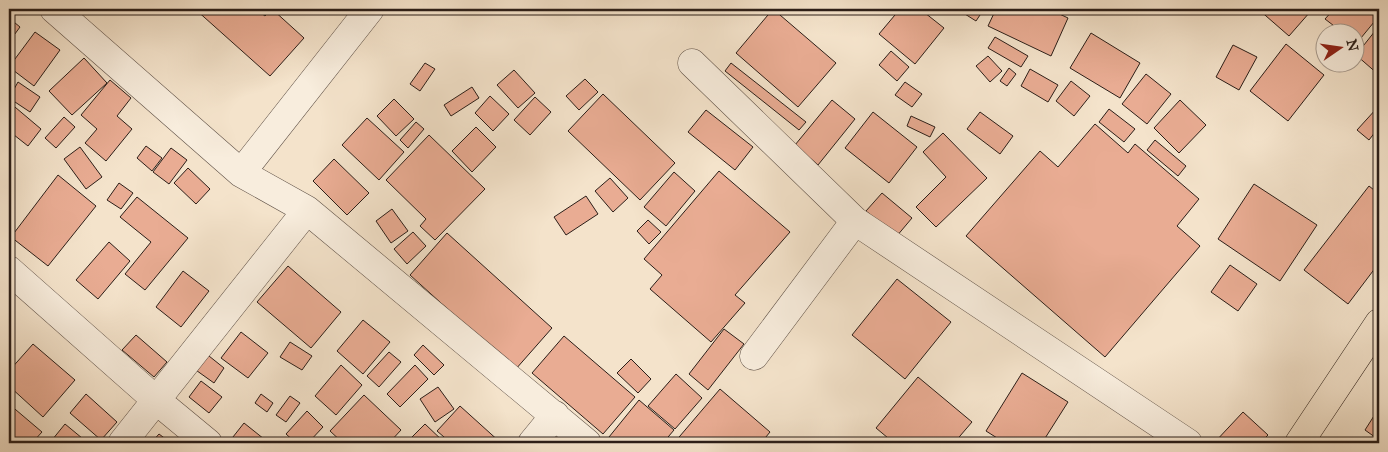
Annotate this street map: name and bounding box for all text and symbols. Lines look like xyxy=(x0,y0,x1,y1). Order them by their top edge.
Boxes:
north arrow xyxy=(1316,22,1366,72)
text: N xyxy=(1343,37,1362,53)

